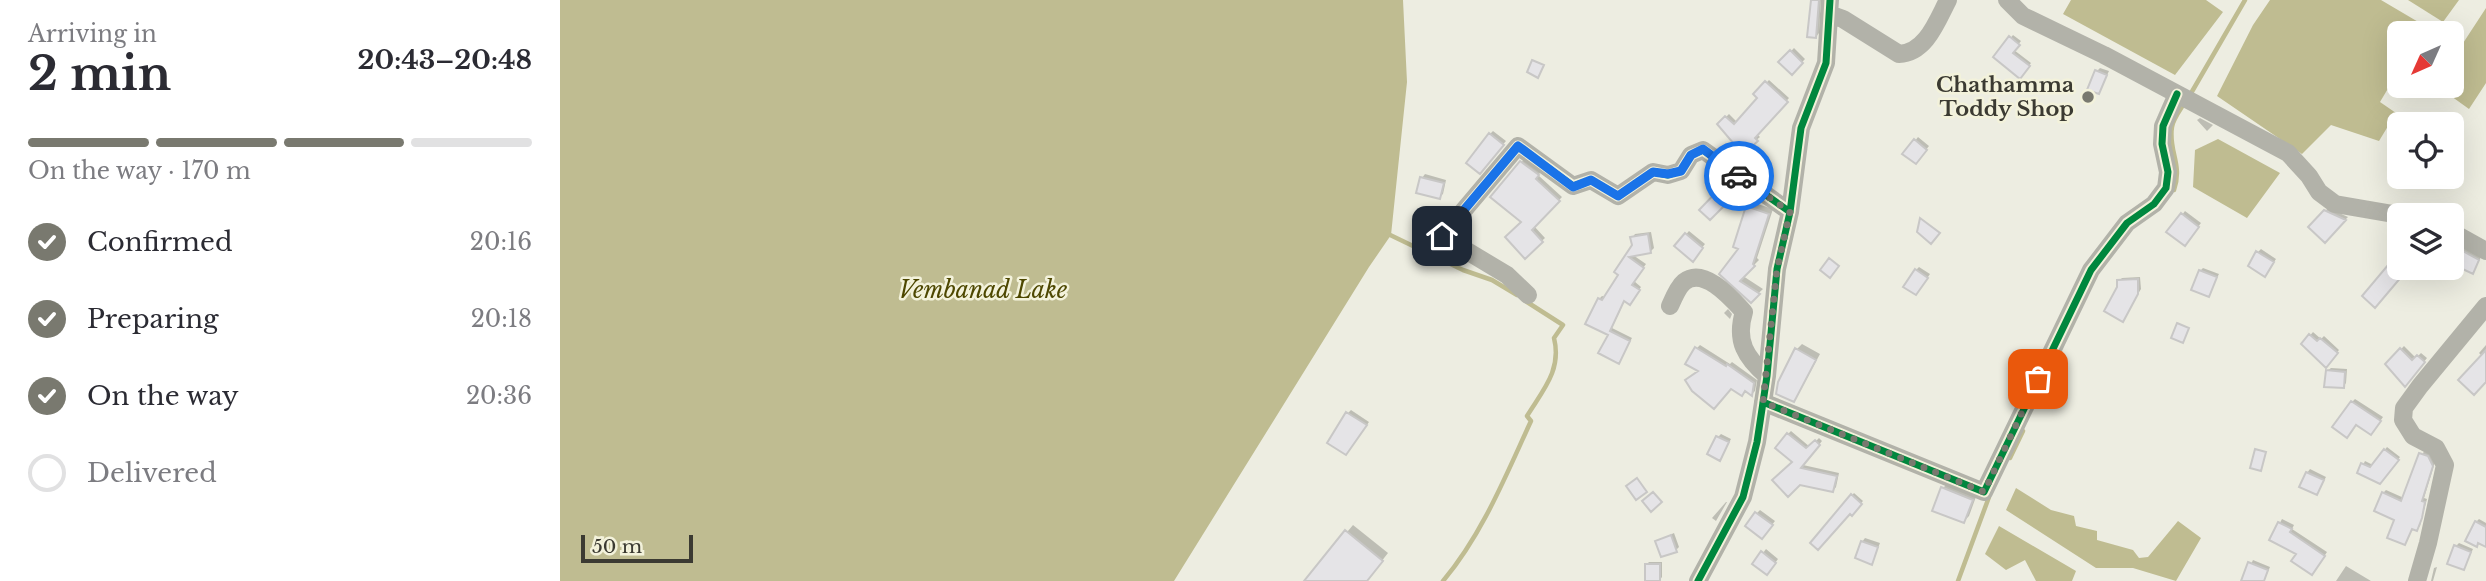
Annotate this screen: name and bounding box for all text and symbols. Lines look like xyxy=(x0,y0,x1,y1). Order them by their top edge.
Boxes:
text: Arriving in xyxy=(28,20,157,48)
north arrow xyxy=(2387,21,2464,98)
map controls xyxy=(2387,21,2464,280)
text: 20:43–20:48 xyxy=(358,44,532,76)
text: 2 min xyxy=(28,45,171,102)
place label: Chathamma Toddy Shop xyxy=(1936,72,2074,122)
marker: Chathamma Toddy Shop xyxy=(2080,89,2096,105)
button: locate xyxy=(2387,112,2464,189)
courier xyxy=(1704,141,1774,211)
text: On the way · 170 m xyxy=(28,157,251,185)
icon: car xyxy=(1720,157,1758,195)
button: layers xyxy=(2387,203,2464,280)
pin xyxy=(1412,206,1472,266)
icon: home xyxy=(1423,217,1461,255)
icon: check xyxy=(28,223,66,261)
text: Confirmed xyxy=(87,226,232,258)
text: 20:16 xyxy=(470,228,532,256)
water label: Vembanad Lake xyxy=(899,276,1068,304)
icon: check xyxy=(28,300,66,338)
text: Preparing xyxy=(87,303,219,335)
text: 20:18 xyxy=(471,305,532,333)
pin xyxy=(2008,349,2068,409)
icon: bag xyxy=(2019,360,2057,398)
icon: check xyxy=(28,377,66,415)
text: On the way xyxy=(87,380,239,412)
text: 20:36 xyxy=(466,382,532,410)
text: Delivered xyxy=(87,457,217,489)
scale bar xyxy=(581,532,693,564)
text: 50 m xyxy=(592,535,642,558)

